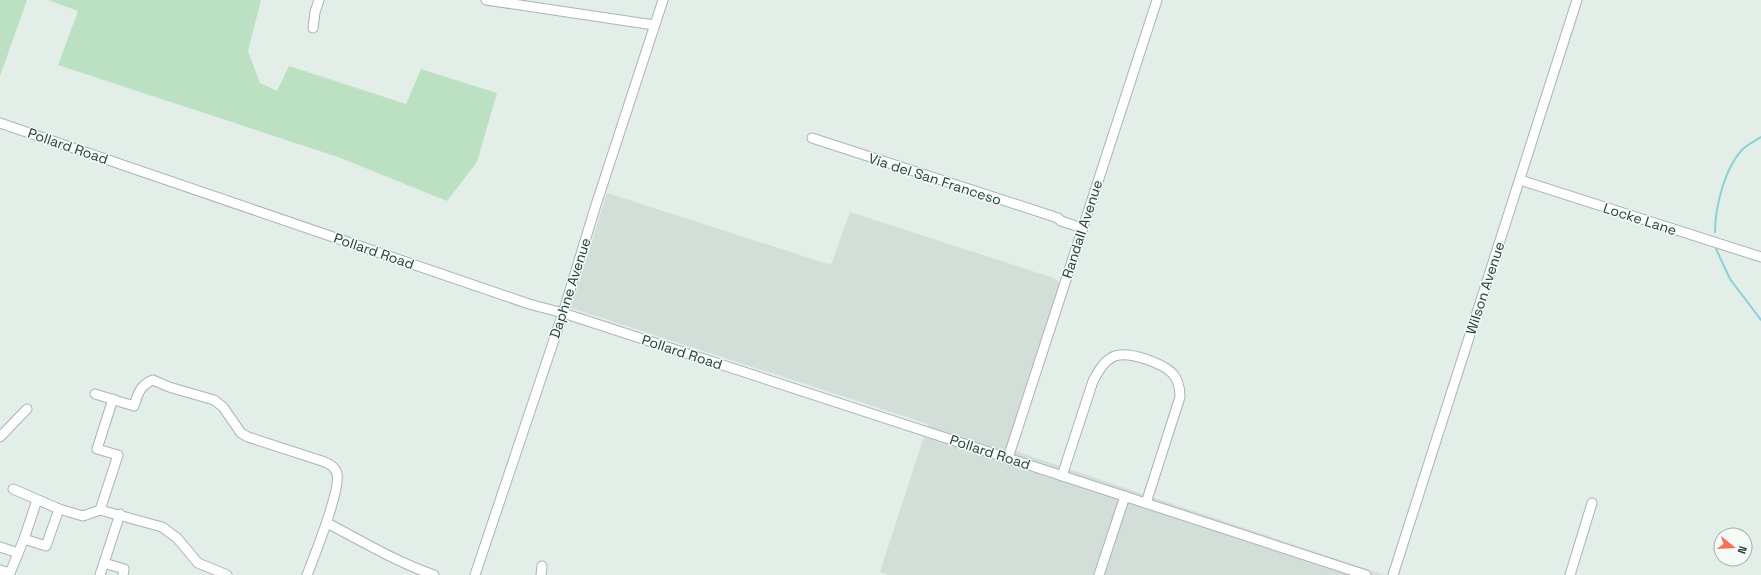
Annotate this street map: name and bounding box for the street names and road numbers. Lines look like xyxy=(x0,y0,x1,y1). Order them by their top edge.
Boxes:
street label: Pollard Road xyxy=(25,124,111,168)
street label: Via del San Franceso xyxy=(866,149,1004,209)
street label: Randall Avenue xyxy=(1058,178,1106,280)
street label: Locke Lane xyxy=(1601,199,1679,239)
street label: Pollard Road xyxy=(331,229,417,273)
street label: Daphne Avenue xyxy=(545,235,595,341)
street label: Wilson Avenue xyxy=(1462,239,1508,337)
street label: Pollard Road xyxy=(639,330,725,374)
street label: Pollard Road xyxy=(947,430,1033,474)

